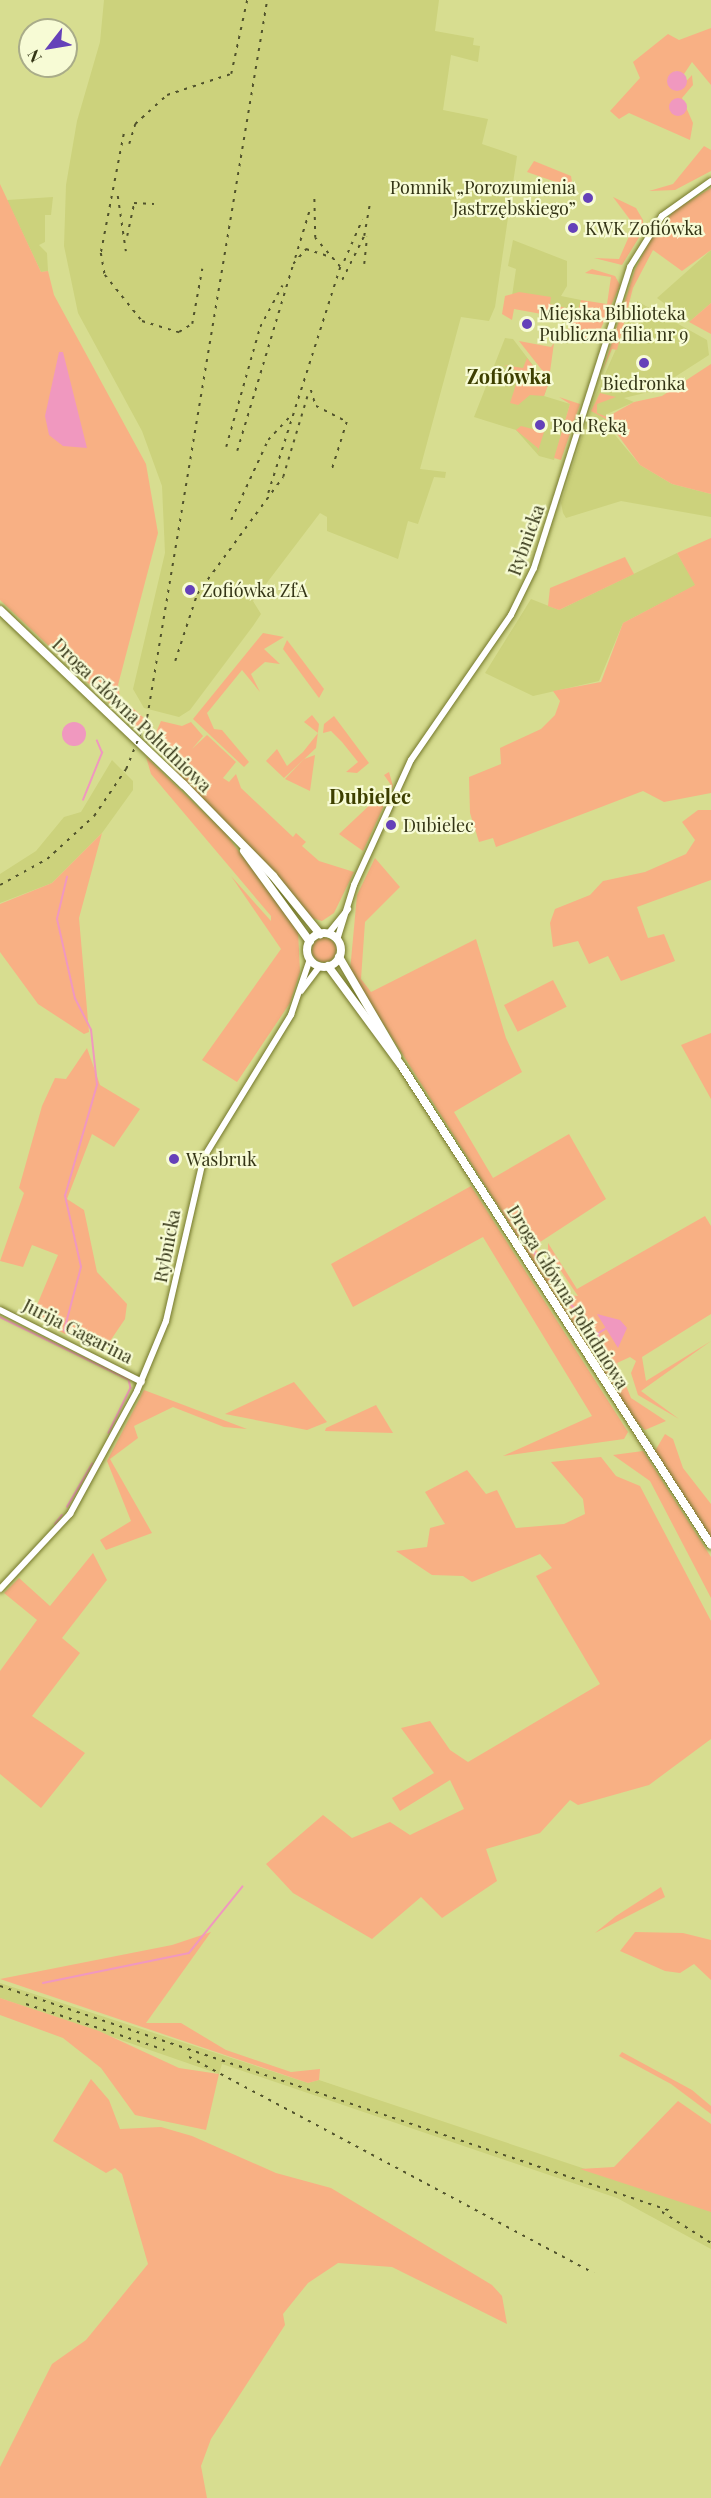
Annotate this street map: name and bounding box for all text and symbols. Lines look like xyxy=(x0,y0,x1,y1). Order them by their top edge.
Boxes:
north arrow xyxy=(18,18,78,78)
text: N xyxy=(22,46,46,67)
place label: Pomnik „Porozumienia Jastrzębskiego” xyxy=(390,177,576,219)
marker: Pomnik „Porozumienia Jastrzębskiego” xyxy=(581,191,595,205)
place label: KWK Zofiówka xyxy=(585,217,703,239)
marker: KWK Zofiówka xyxy=(566,221,580,235)
place label: Miejska Biblioteka Publiczna filia nr 9 xyxy=(539,303,689,346)
marker: Miejska Biblioteka Publiczna filia nr 9 xyxy=(520,317,534,331)
marker: Biedronka xyxy=(637,356,651,370)
district label: Zofiówka xyxy=(467,363,551,387)
place label: Biedronka xyxy=(603,372,685,394)
place label: Pod Ręką xyxy=(552,414,627,436)
marker: Pod Ręką xyxy=(533,418,547,432)
street label: Rybnicka xyxy=(503,502,549,578)
place label: Zofiówka ZfA xyxy=(202,579,308,601)
marker: Zofiówka ZfA xyxy=(183,583,197,597)
street label: Droga Główna Południowa xyxy=(48,633,216,797)
district label: Dubielec xyxy=(329,783,411,807)
place label: Dubielec xyxy=(403,814,474,836)
marker: Dubielec xyxy=(384,818,398,832)
place label: Wasbruk xyxy=(186,1148,257,1170)
marker: Wasbruk xyxy=(167,1152,181,1166)
street label: Droga Główna Południowa xyxy=(502,1201,634,1393)
street label: Rybnicka xyxy=(149,1208,185,1284)
street label: Jurija Gagarina xyxy=(19,1294,137,1368)

